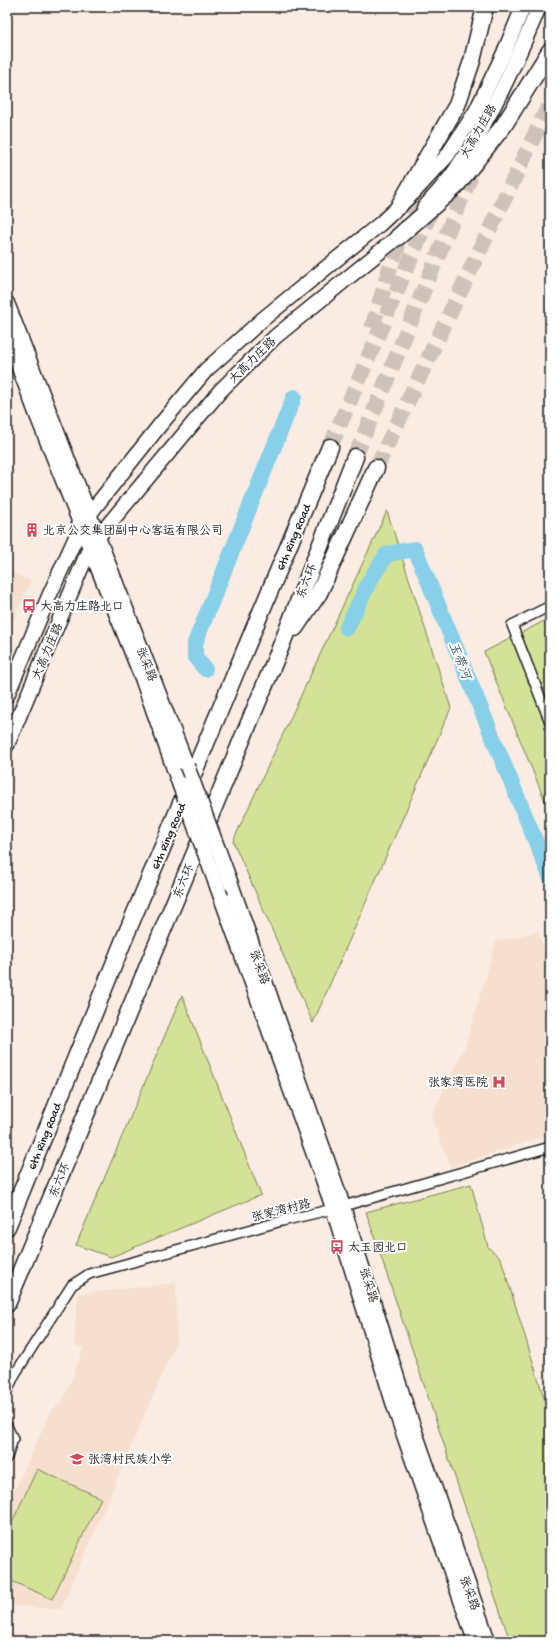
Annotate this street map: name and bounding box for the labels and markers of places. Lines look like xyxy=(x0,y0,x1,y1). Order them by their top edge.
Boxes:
building icon: 北京公交集团副中心客运有限公司 xyxy=(24,522,40,538)
place label: 北京公交集团副中心客运有限公司 xyxy=(43,524,223,539)
bus stop icon: 大高力庄路北口 xyxy=(21,598,37,614)
place label: 大高力庄路北口 xyxy=(40,600,124,615)
hospital icon: 张家湾医院 xyxy=(491,1074,507,1090)
place label: 张家湾医院 xyxy=(428,1075,488,1091)
bus stop icon: 太玉园北口 xyxy=(329,1239,345,1255)
place label: 太玉园北口 xyxy=(348,1241,408,1256)
school or university icon: 张湾村民族小学 xyxy=(69,1451,85,1467)
place label: 张湾村民族小学 xyxy=(88,1452,172,1468)

